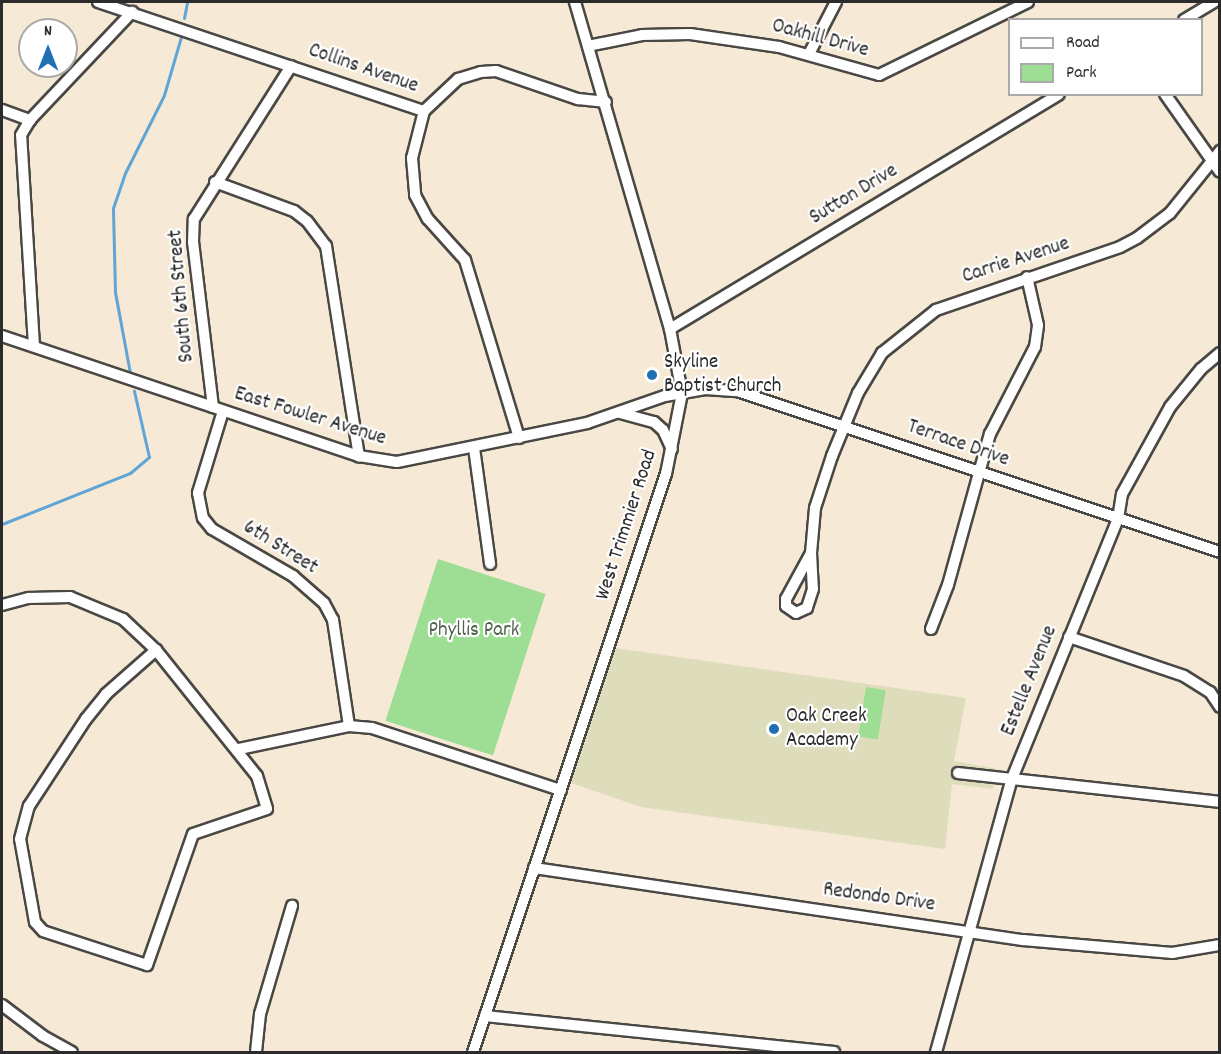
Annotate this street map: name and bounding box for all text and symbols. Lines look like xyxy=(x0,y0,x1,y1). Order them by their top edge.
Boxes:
street label: Oakhill Drive xyxy=(769,14,871,64)
north arrow xyxy=(18,18,78,78)
legend xyxy=(1008,18,1203,96)
text: N xyxy=(44,20,52,43)
text: Road xyxy=(1066,31,1100,56)
street label: Collins Avenue xyxy=(305,38,421,100)
text: Park xyxy=(1066,61,1097,86)
street label: Sutton Drive xyxy=(805,159,903,231)
street label: South 6th Street xyxy=(164,228,200,364)
street label: Carrie Avenue xyxy=(959,232,1073,290)
place label: Skyline Baptist Church xyxy=(664,350,781,400)
marker: Skyline Baptist Church xyxy=(645,368,659,382)
street label: East Fowler Avenue xyxy=(231,382,389,452)
street label: Terrace Drive xyxy=(904,415,1012,473)
street label: West Trimmier Road xyxy=(591,447,663,603)
street label: 6th Street xyxy=(238,515,322,581)
park label: Phyllis Park xyxy=(429,618,519,644)
street label: Estelle Avenue xyxy=(996,622,1064,740)
place label: Oak Creek Academy xyxy=(786,704,867,754)
marker: Oak Creek Academy xyxy=(767,722,781,736)
street label: Redondo Drive xyxy=(821,878,937,918)

